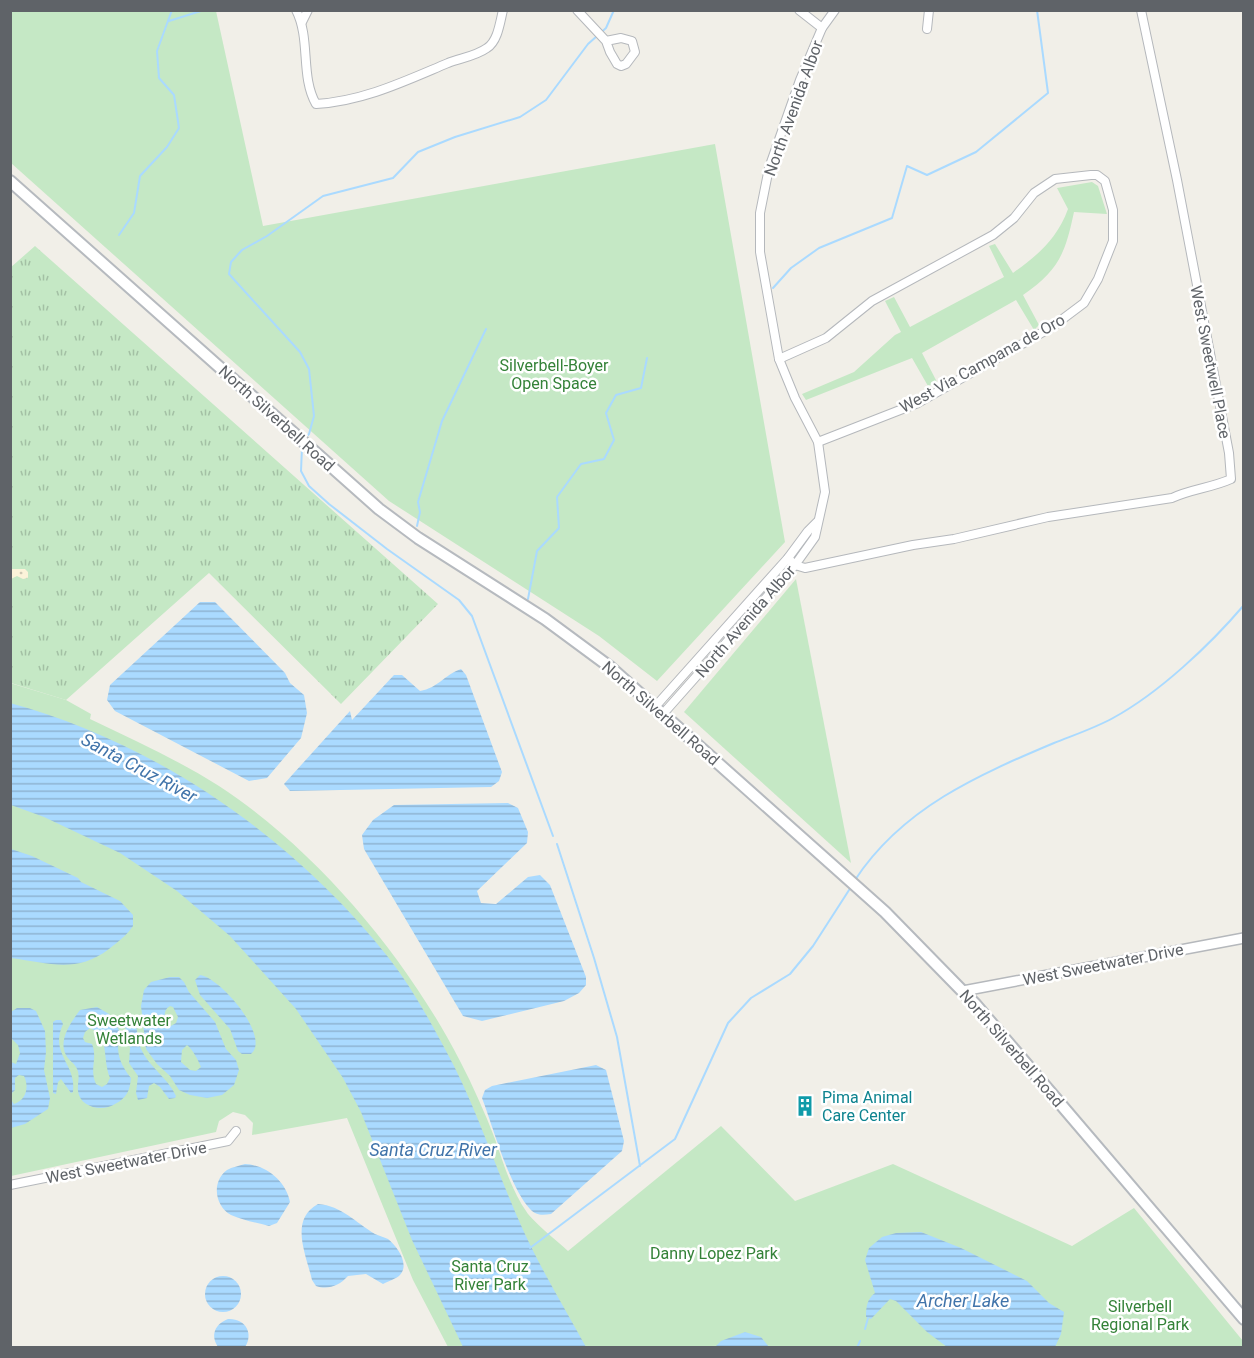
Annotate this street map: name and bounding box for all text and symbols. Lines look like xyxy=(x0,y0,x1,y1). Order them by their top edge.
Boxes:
street label: North Avenida Albor xyxy=(760,37,827,179)
street label: West Sweetwell Place xyxy=(1186,284,1235,440)
street label: West Via Campana de Oro xyxy=(896,310,1068,417)
park label: Silverbell-Boyer Open Space xyxy=(500,356,609,393)
street label: North Silverbell Road xyxy=(215,361,338,475)
street label: North Avenida Albor xyxy=(691,561,800,681)
street label: North Silverbell Road xyxy=(598,657,723,769)
water label: Santa Cruz River xyxy=(78,728,201,807)
street label: West Sweetwater Drive xyxy=(1021,940,1185,989)
street label: North Silverbell Road xyxy=(956,986,1068,1111)
park label: Sweetwater Wetlands xyxy=(87,1011,171,1048)
place label: Pima Animal Care Center xyxy=(822,1088,912,1125)
building icon: Pima Animal Care Center xyxy=(793,1094,817,1118)
street label: West Sweetwater Drive xyxy=(44,1138,208,1187)
water label: Santa Cruz River xyxy=(369,1139,498,1160)
park label: Danny Lopez Park xyxy=(650,1244,779,1263)
park label: Santa Cruz River Park xyxy=(451,1257,529,1294)
water label: Archer Lake xyxy=(916,1290,1009,1311)
park label: Silverbell Regional Park xyxy=(1091,1297,1190,1334)

